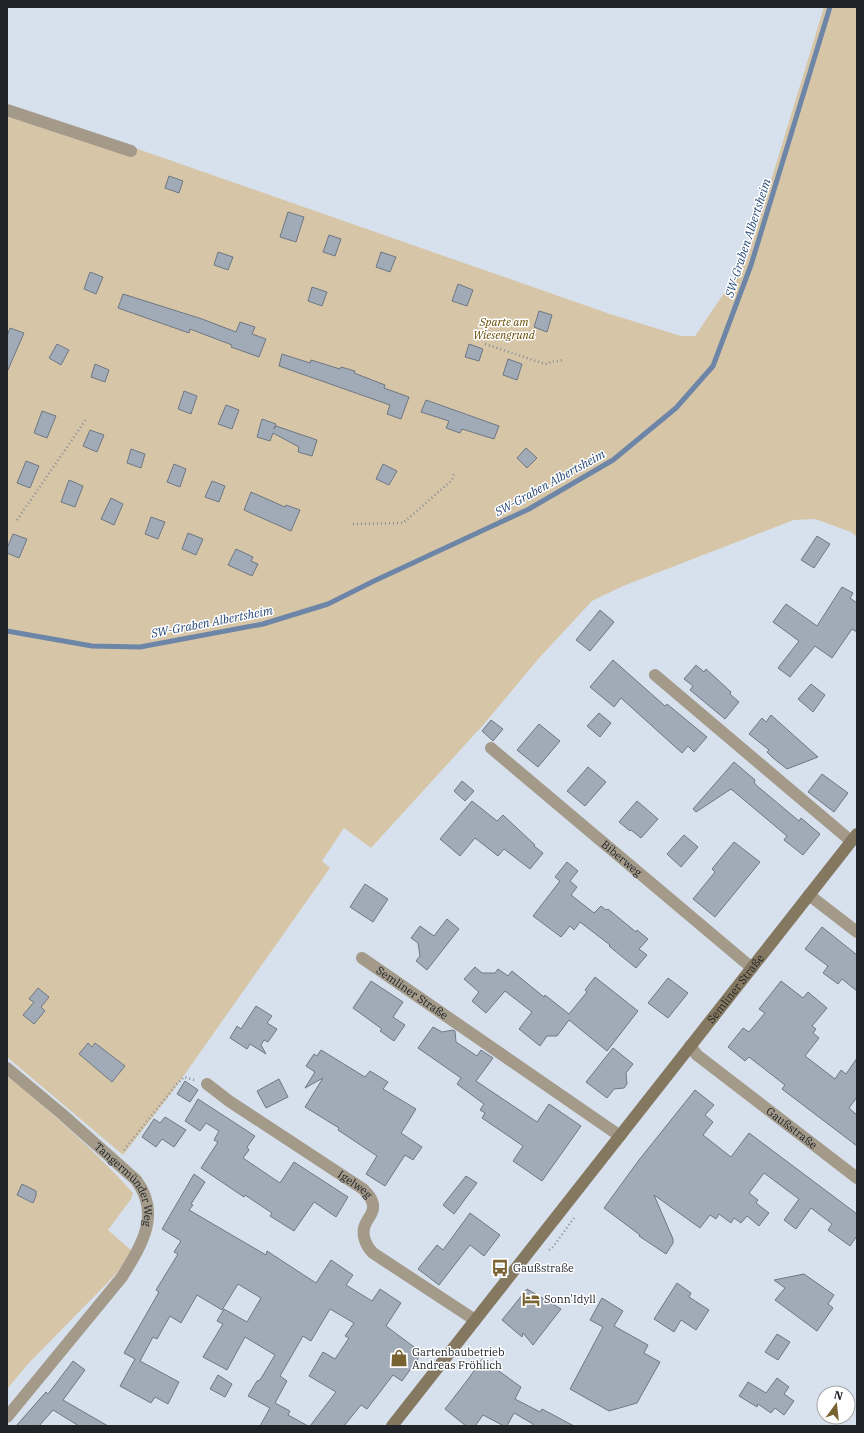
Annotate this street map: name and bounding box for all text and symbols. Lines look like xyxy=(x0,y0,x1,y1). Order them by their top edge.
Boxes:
water label: SW-Graben Albertsheim xyxy=(721,177,774,300)
park label: Sparte am Wiesengrund xyxy=(473,315,536,342)
water label: SW-Graben Albertsheim xyxy=(491,446,608,520)
water label: SW-Graben Albertsheim xyxy=(149,602,274,641)
street label: Biberweg xyxy=(598,837,645,879)
street label: Semliner Straße xyxy=(704,951,767,1026)
street label: Semliner Straße xyxy=(374,963,451,1022)
street label: Gaußstraße xyxy=(763,1104,820,1152)
street label: Tangermünder Weg xyxy=(92,1139,155,1228)
street label: Igelweg xyxy=(335,1167,375,1201)
bus stop icon: Gaußstraße xyxy=(490,1258,510,1278)
place label: Gaußstraße xyxy=(513,1261,574,1275)
hotel icon: Sonn'Idyll xyxy=(521,1289,541,1309)
place label: Sonn'Idyll xyxy=(544,1292,596,1306)
place label: Gartenbaubetrieb Andreas Fröhlich xyxy=(412,1345,505,1372)
shop icon: Gartenbaubetrieb Andreas Fröhlich xyxy=(389,1348,409,1368)
north arrow xyxy=(816,1385,856,1425)
text: N xyxy=(833,1387,845,1403)

